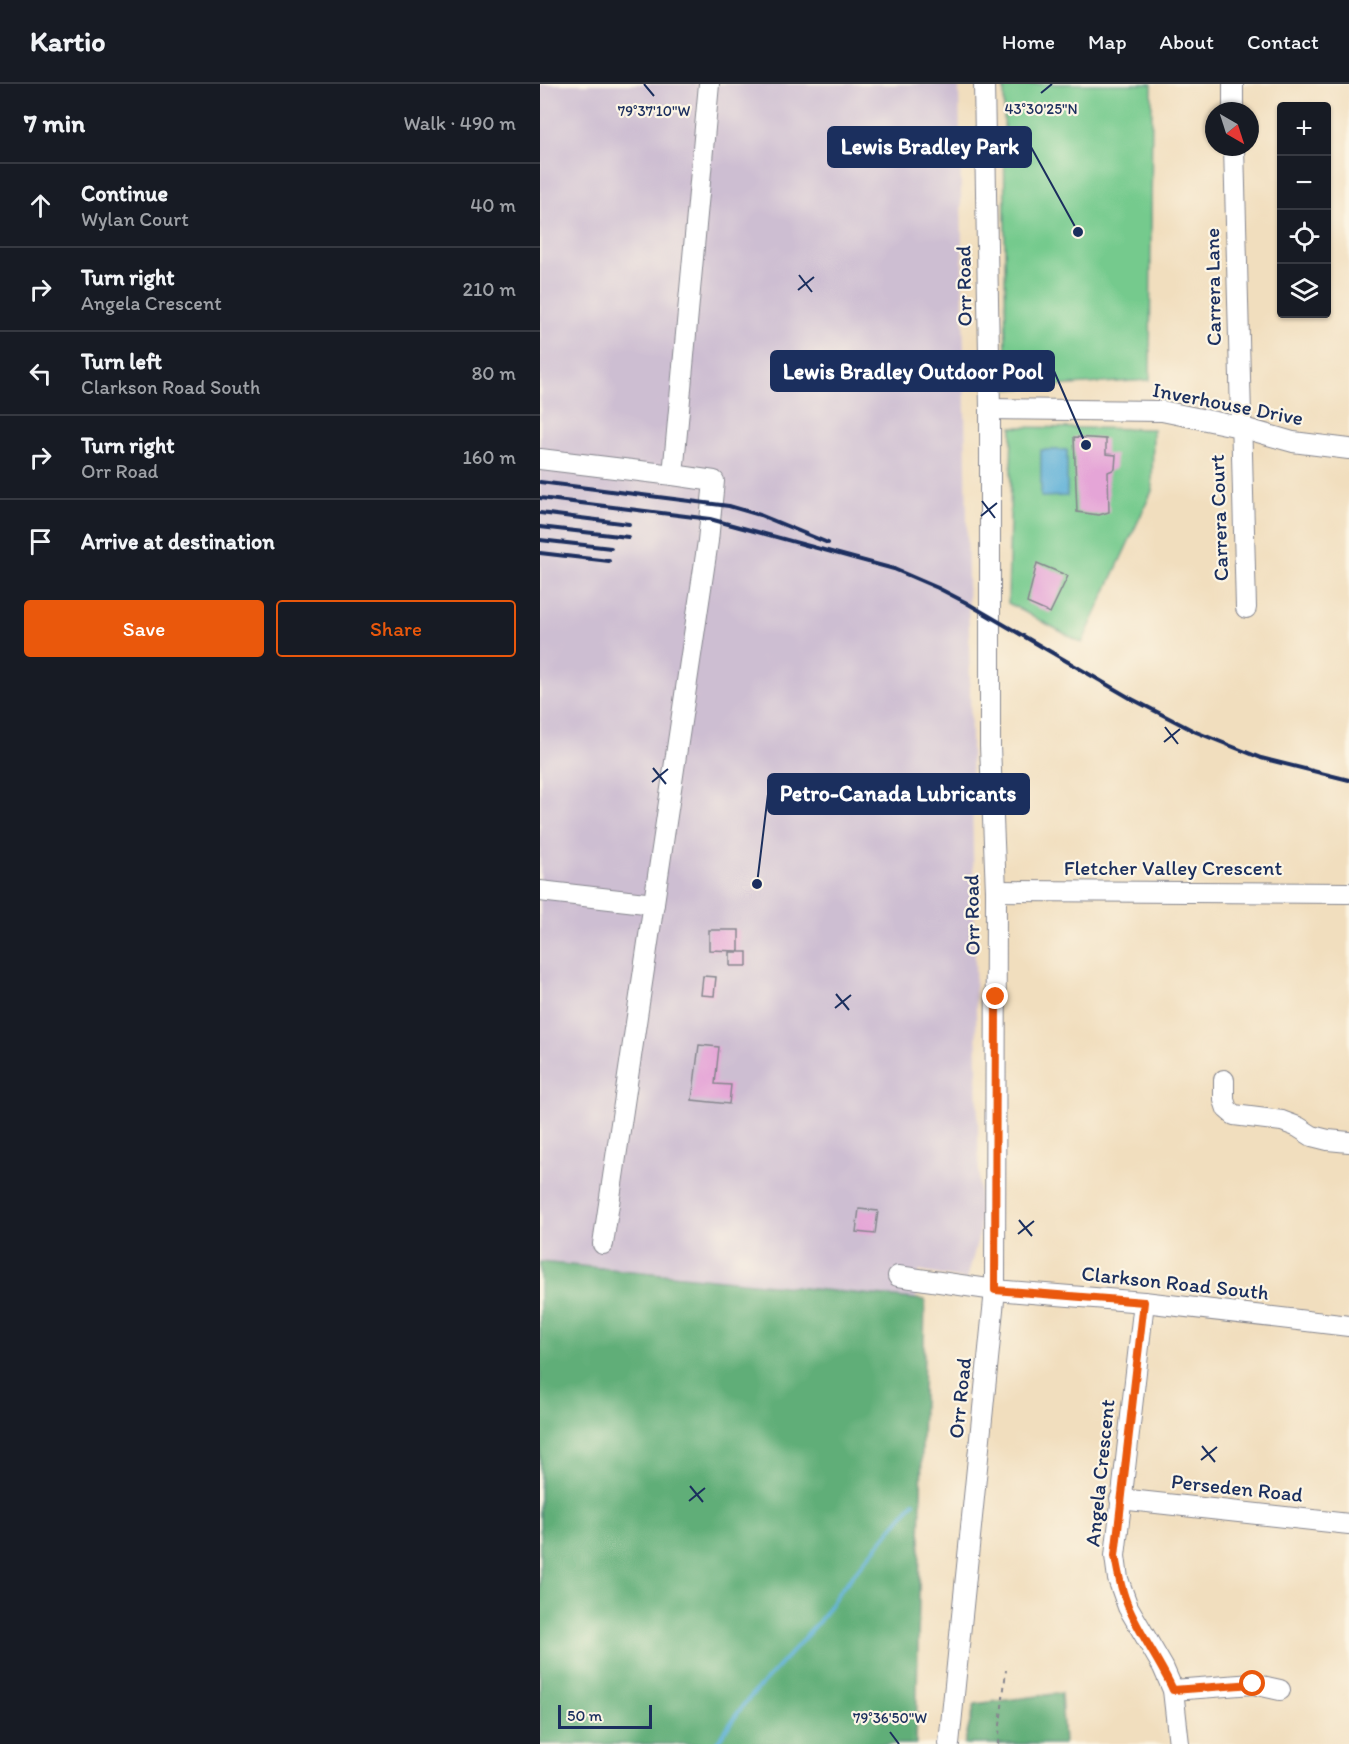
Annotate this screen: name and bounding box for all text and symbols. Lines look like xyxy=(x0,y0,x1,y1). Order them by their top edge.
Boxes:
text: Kartio xyxy=(30,24,105,58)
text: Home xyxy=(1002,29,1055,54)
text: Map xyxy=(1088,29,1127,54)
text: About xyxy=(1160,29,1214,54)
text: Contact xyxy=(1247,29,1319,54)
text: 43°30'25"N xyxy=(1004,100,1078,118)
text: 79°37'10"W xyxy=(618,102,690,120)
north arrow xyxy=(1205,102,1259,156)
map controls xyxy=(1277,102,1331,318)
button: + xyxy=(1277,102,1331,156)
text: 7 min xyxy=(24,107,85,139)
text: Walk · 490 m xyxy=(403,111,516,135)
callout: Lewis Bradley Park xyxy=(828,127,1031,167)
text: Lewis Bradley Park xyxy=(841,133,1020,160)
button: − xyxy=(1277,156,1331,210)
text: Continue xyxy=(81,180,168,207)
icon: ahead xyxy=(24,189,57,222)
text: 40 m xyxy=(470,193,516,217)
text: Wylan Court xyxy=(81,207,189,231)
button: locate xyxy=(1277,210,1331,264)
street label: Carrera Lane xyxy=(1199,228,1226,346)
street label: Orr Road xyxy=(950,245,977,327)
text: Turn right xyxy=(81,264,175,291)
button: layers xyxy=(1277,264,1331,318)
icon: right xyxy=(24,273,57,306)
text: 210 m xyxy=(463,277,516,301)
text: Angela Crescent xyxy=(81,291,222,315)
text: Turn left xyxy=(81,348,162,375)
callout: Lewis Bradley Outdoor Pool xyxy=(771,351,1054,391)
icon: left xyxy=(24,357,57,390)
text: Lewis Bradley Outdoor Pool xyxy=(783,358,1044,385)
text: 80 m xyxy=(471,361,516,385)
text: Clarkson Road South xyxy=(81,375,260,399)
street label: Inverhouse Drive xyxy=(1151,377,1306,430)
text: Turn right xyxy=(81,432,175,459)
icon: right xyxy=(24,441,57,474)
text: 160 m xyxy=(463,445,516,469)
street label: Carrera Court xyxy=(1204,454,1233,582)
text: Orr Road xyxy=(81,459,158,483)
icon: arrive xyxy=(24,525,57,558)
text: Arrive at destination xyxy=(81,528,275,555)
button: Save xyxy=(24,600,264,657)
button: Share xyxy=(276,600,516,657)
callout: Petro-Canada Lubricants xyxy=(768,774,1029,814)
text: Petro-Canada Lubricants xyxy=(780,780,1016,807)
street label: Fletcher Valley Crescent xyxy=(1064,855,1282,880)
street label: Orr Road xyxy=(958,874,985,956)
route end xyxy=(982,983,1008,1009)
street label: Clarkson Road South xyxy=(1080,1260,1270,1305)
street label: Orr Road xyxy=(943,1356,976,1440)
street label: Angela Crescent xyxy=(1079,1398,1120,1548)
street label: Perseden Road xyxy=(1170,1468,1304,1507)
route start xyxy=(1239,1670,1265,1696)
scale bar xyxy=(558,1702,652,1730)
text: 50 m xyxy=(567,1706,602,1725)
text: 79°36'50"W xyxy=(853,1709,927,1727)

